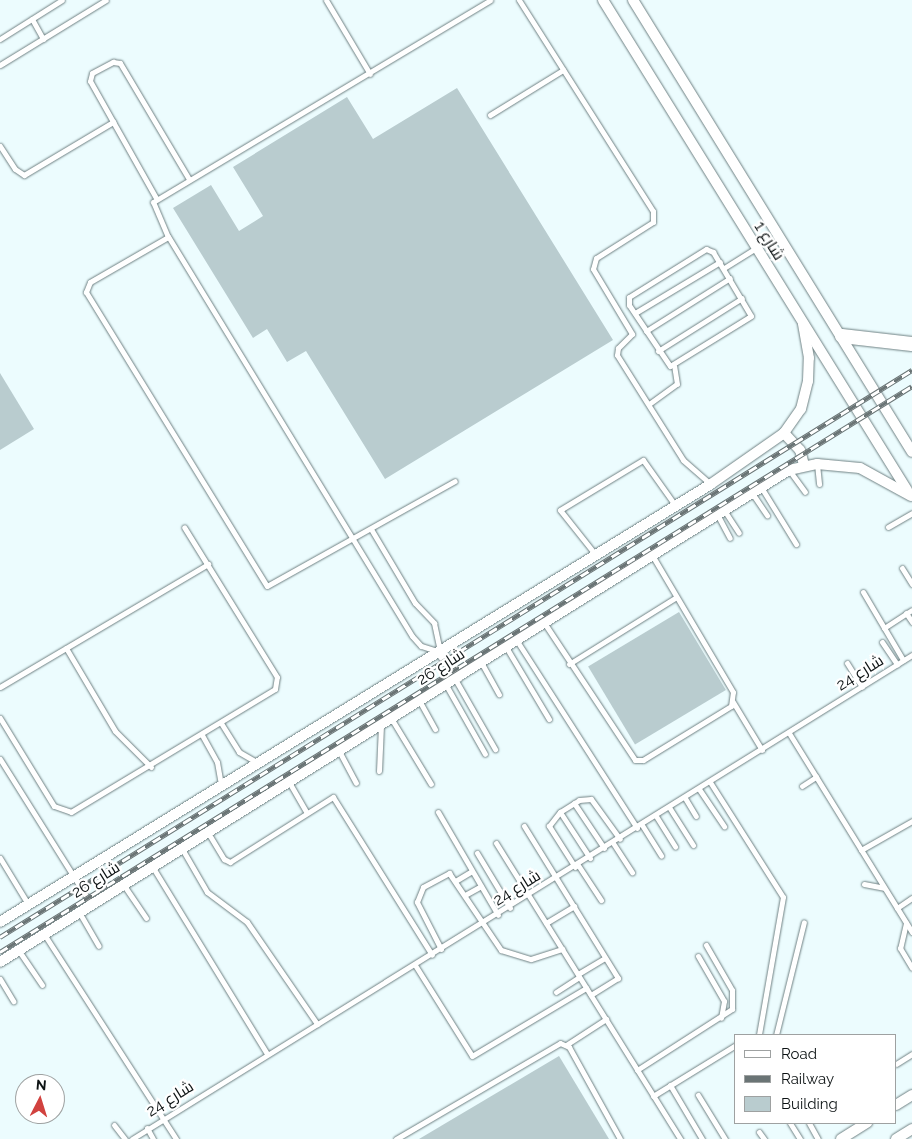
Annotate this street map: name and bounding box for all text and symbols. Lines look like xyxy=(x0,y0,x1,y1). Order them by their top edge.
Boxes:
street label: شارع 1 xyxy=(750,218,788,264)
street label: شارع 26 xyxy=(414,645,468,689)
street label: شارع 24 xyxy=(833,651,887,695)
street label: شارع 26 xyxy=(68,858,124,902)
street label: شارع 24 xyxy=(490,866,544,910)
legend xyxy=(734,1034,897,1124)
text: Road xyxy=(781,1045,817,1063)
text: Railway xyxy=(781,1070,834,1088)
north arrow xyxy=(15,1074,65,1124)
text: N xyxy=(35,1077,47,1093)
street label: شارع 24 xyxy=(143,1077,197,1121)
text: Building xyxy=(781,1095,838,1113)

